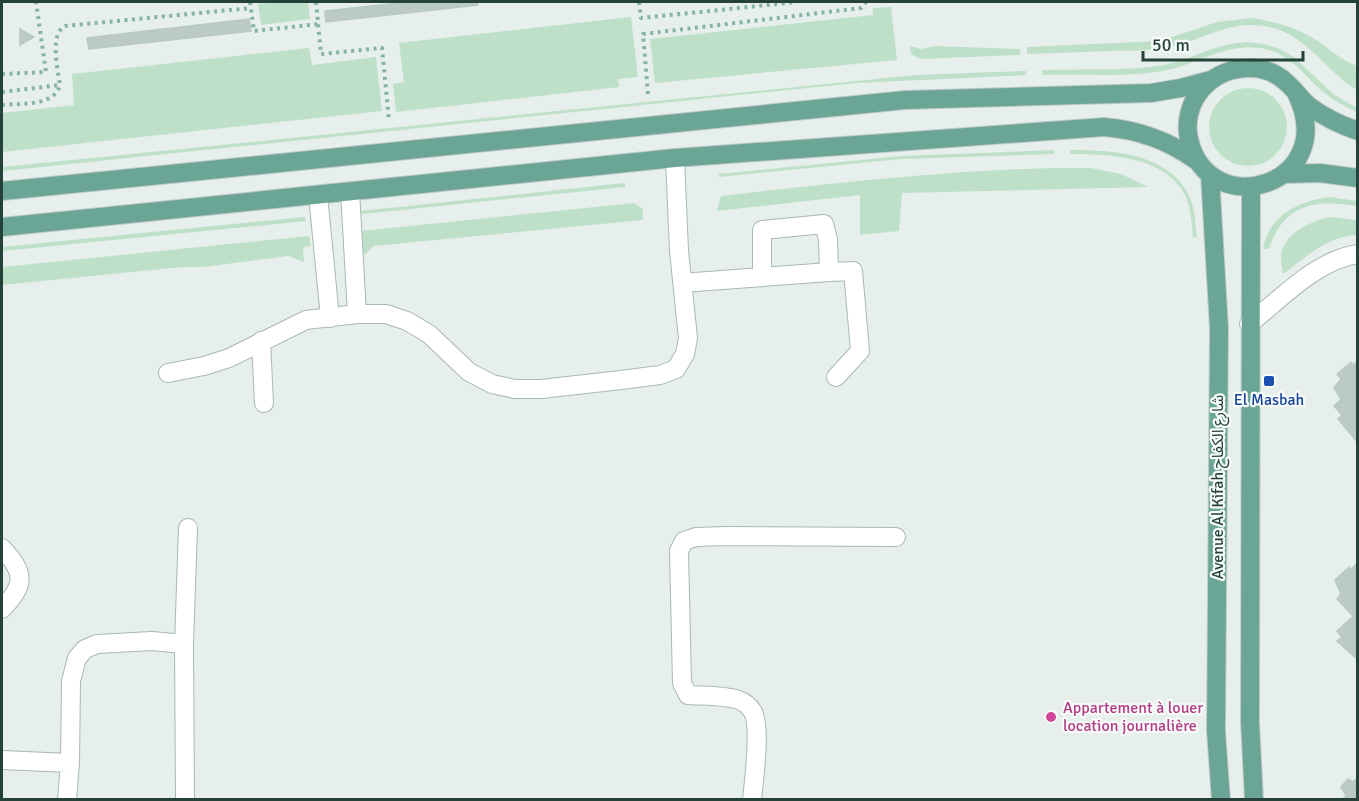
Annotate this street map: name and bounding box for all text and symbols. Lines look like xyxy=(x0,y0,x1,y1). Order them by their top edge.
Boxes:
scale bar xyxy=(1143,24,1304,62)
text: 50 m xyxy=(1152,34,1190,56)
marker: El Masbah xyxy=(1262,374,1276,388)
place label: El Masbah xyxy=(1234,390,1304,410)
street label: Avenue Al Kifah شارع الكفاح xyxy=(1208,395,1230,579)
place label: Appartement à louer location journalière xyxy=(1063,698,1203,736)
marker: Appartement à louer location journalière xyxy=(1044,710,1058,724)

